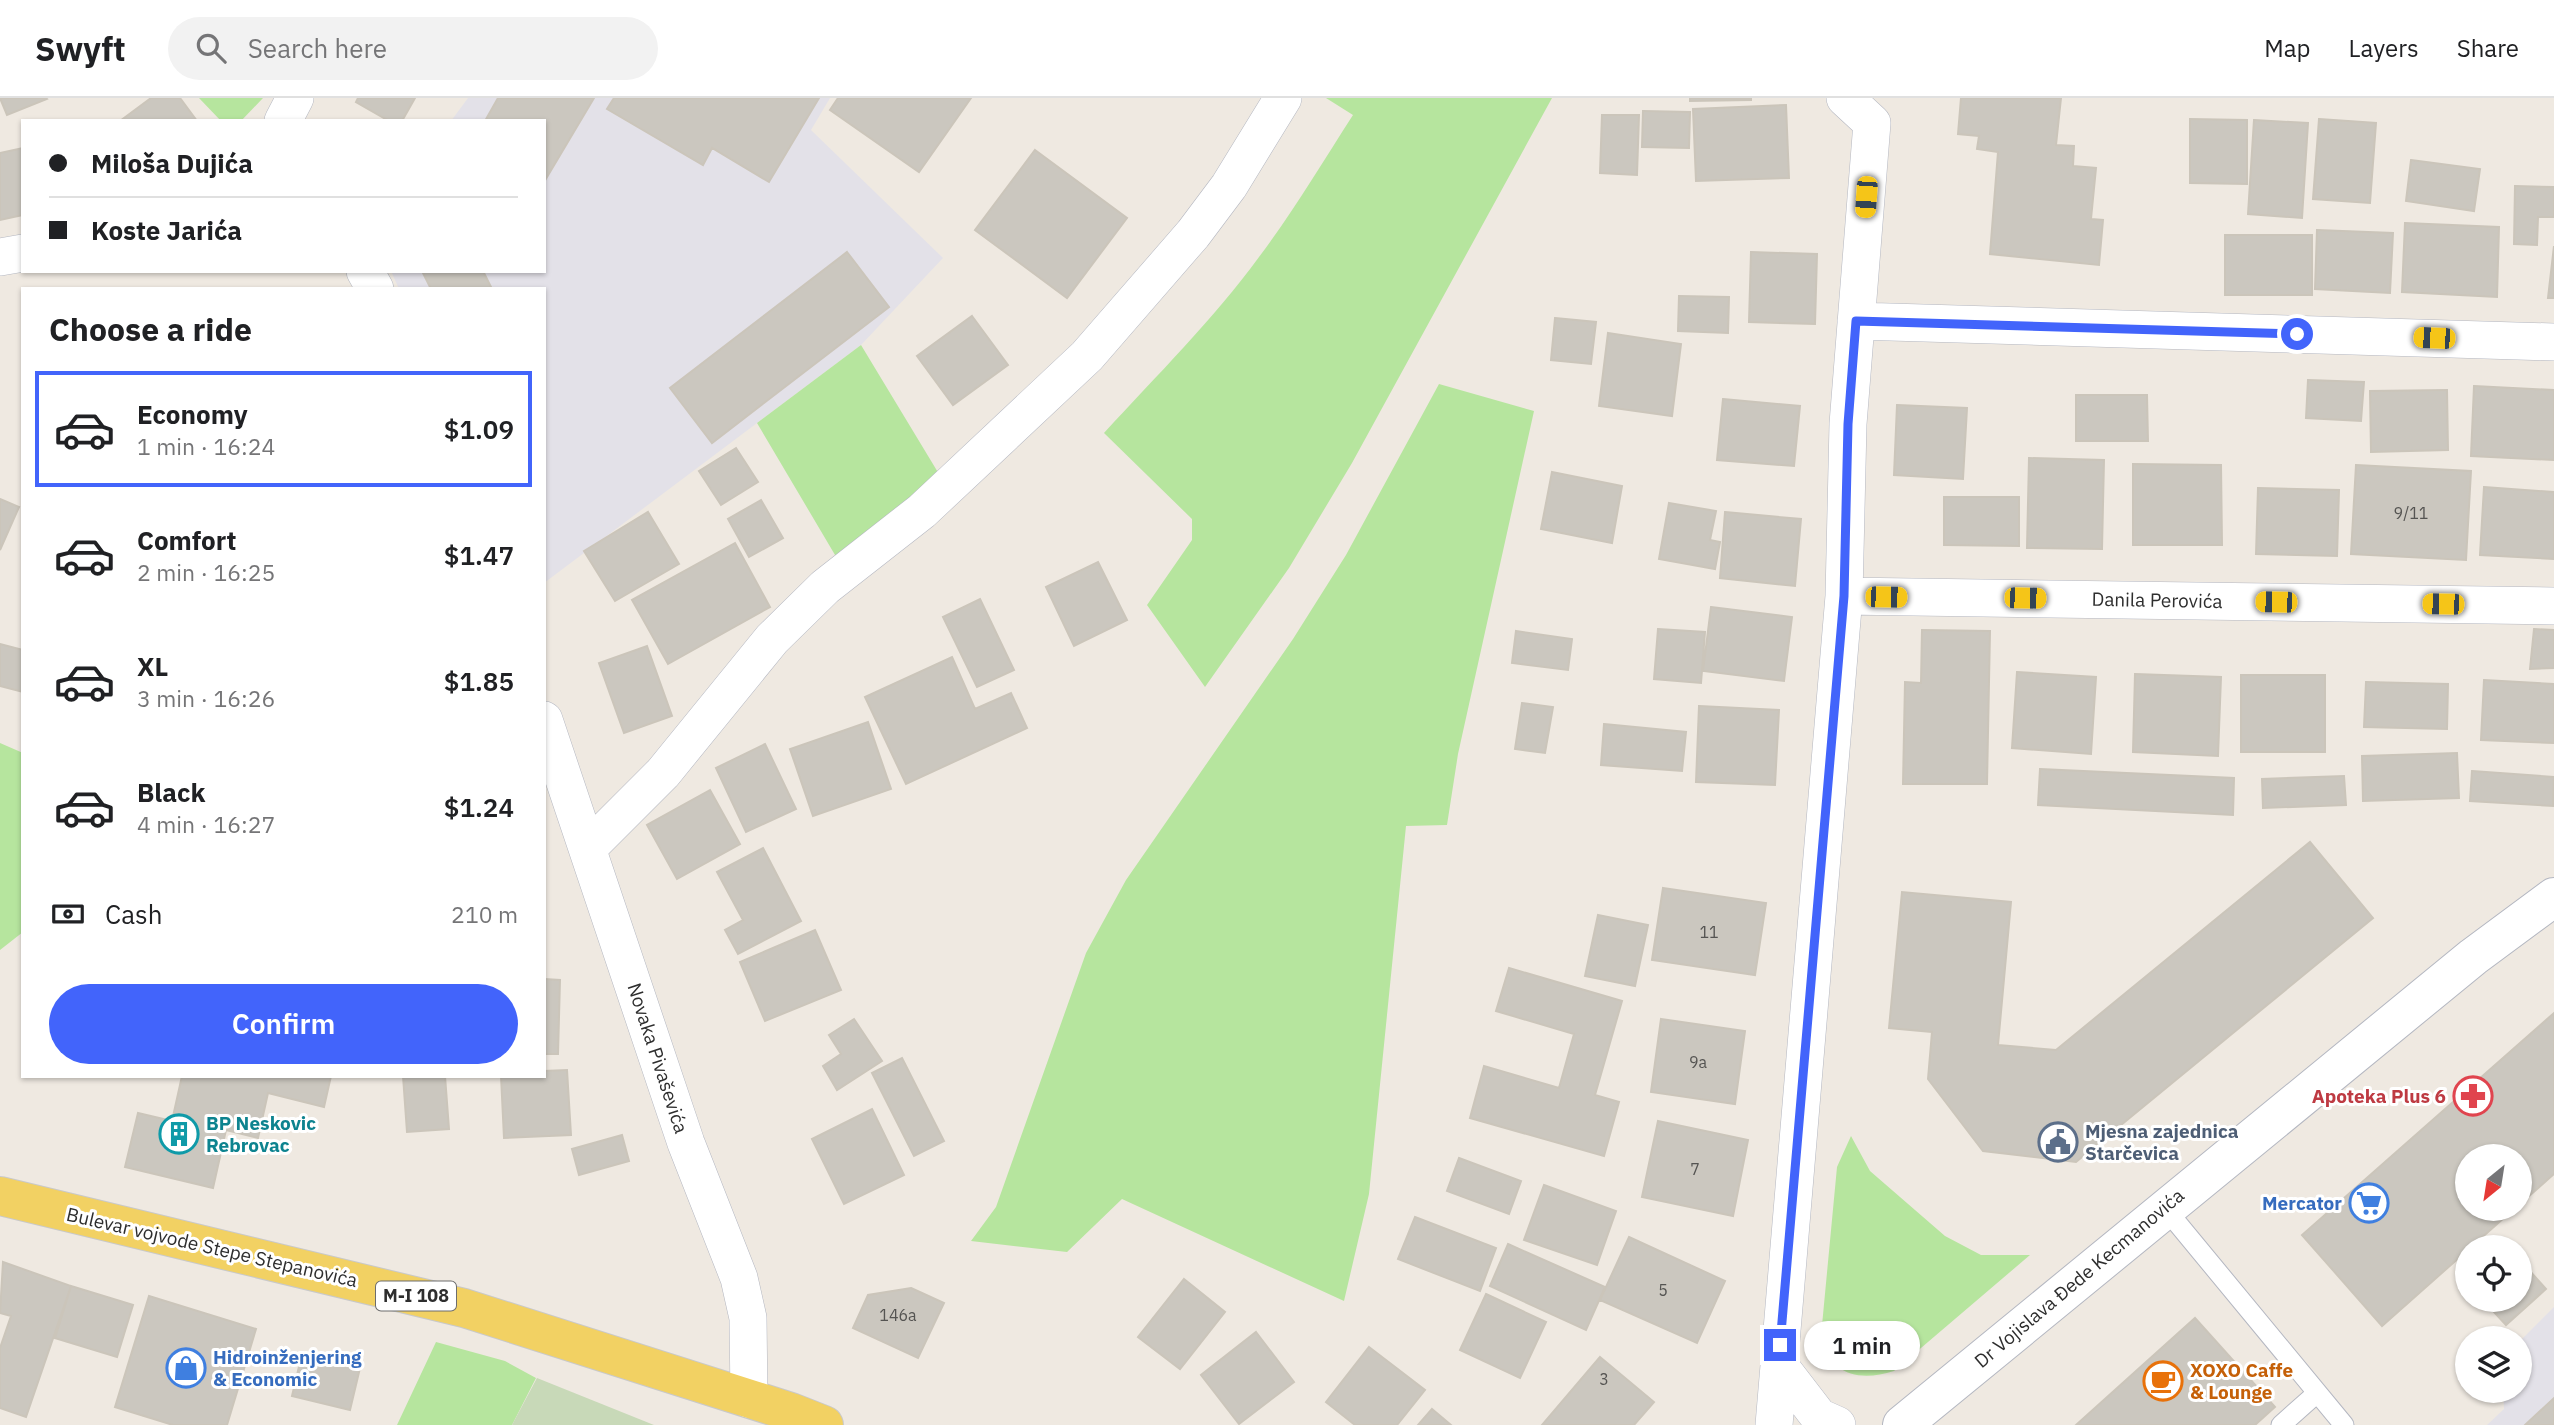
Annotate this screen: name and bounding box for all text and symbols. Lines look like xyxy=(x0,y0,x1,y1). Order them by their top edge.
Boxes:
search box xyxy=(168,17,658,80)
text: Swyft xyxy=(35,27,126,70)
icon: search xyxy=(192,29,230,67)
text: Search here xyxy=(248,31,387,65)
text: Map xyxy=(2264,32,2311,64)
text: Layers xyxy=(2349,32,2419,64)
text: Share xyxy=(2457,32,2519,64)
text: Miloša Dujića xyxy=(91,146,253,180)
car xyxy=(1855,175,1878,219)
text: Koste Jarića xyxy=(91,213,242,247)
text: Choose a ride xyxy=(49,308,252,350)
route start xyxy=(2281,318,2313,350)
car xyxy=(2413,327,2456,349)
text: Economy xyxy=(137,397,248,431)
icon: car xyxy=(53,398,116,461)
text: $1.09 xyxy=(444,412,514,446)
text: 1 min · 16:24 xyxy=(137,431,275,461)
house number: 9/11 xyxy=(2394,503,2428,523)
text: Comfort xyxy=(137,523,236,557)
icon: car xyxy=(53,524,116,587)
text: $1.47 xyxy=(444,538,514,572)
text: 2 min · 16:25 xyxy=(137,557,275,587)
car xyxy=(1865,586,1908,608)
car xyxy=(2004,587,2047,609)
street label: Danila Perovića xyxy=(2091,587,2223,613)
car xyxy=(2255,591,2298,613)
car xyxy=(2422,593,2465,615)
text: XL xyxy=(137,649,168,683)
icon: car xyxy=(53,650,116,713)
text: $1.85 xyxy=(444,664,514,698)
text: 3 min · 16:26 xyxy=(137,683,275,713)
text: Black xyxy=(137,775,205,809)
icon: car xyxy=(53,776,116,839)
text: $1.24 xyxy=(444,790,514,824)
text: 4 min · 16:27 xyxy=(137,809,275,839)
icon: cash xyxy=(49,895,87,933)
text: Cash xyxy=(105,897,162,931)
text: 210 m xyxy=(451,899,518,929)
house number: 11 xyxy=(1699,922,1719,942)
street label: Novaka Pivaševića xyxy=(622,980,694,1136)
button: Confirm xyxy=(49,984,518,1064)
house number: 9a xyxy=(1689,1052,1708,1072)
pharmacy icon: Apoteka Plus 6 xyxy=(2452,1075,2494,1117)
place label: Apoteka Plus 6 xyxy=(2312,1084,2446,1108)
place label: BP Neskovic Rebrovac xyxy=(206,1111,316,1157)
building icon: BP Neskovic Rebrovac xyxy=(158,1113,200,1155)
place label: Mjesna zajednica Starčevica xyxy=(2085,1119,2239,1165)
public building icon: Mjesna zajednica Starčevica xyxy=(2037,1121,2079,1163)
north arrow xyxy=(2455,1144,2532,1222)
map controls xyxy=(2455,1144,2532,1403)
house number: 7 xyxy=(1690,1159,1700,1179)
supermarket icon: Mercator xyxy=(2348,1182,2390,1224)
street label: Dr Vojislava Đede Kecmanovića xyxy=(1969,1183,2189,1373)
place label: Mercator xyxy=(2262,1191,2342,1215)
street label: Bulevar vojvode Stepe Stepanovića xyxy=(64,1202,360,1292)
button: locate xyxy=(2455,1235,2532,1312)
house number: 5 xyxy=(1658,1280,1668,1300)
road number: M-I 108 xyxy=(376,1282,456,1310)
house number: 146a xyxy=(879,1305,917,1325)
callout: 1 min xyxy=(1804,1320,1920,1370)
button: layers xyxy=(2455,1326,2532,1403)
route end xyxy=(1764,1329,1796,1361)
text: 1 min xyxy=(1832,1330,1892,1360)
place label: Hidroinženjering & Economic xyxy=(213,1345,362,1391)
shop icon: Hidroinženjering & Economic xyxy=(165,1347,207,1389)
place label: XOXO Caffe & Lounge xyxy=(2190,1358,2293,1404)
cafe icon: XOXO Caffe & Lounge xyxy=(2142,1360,2184,1402)
house number: 3 xyxy=(1599,1369,1609,1389)

